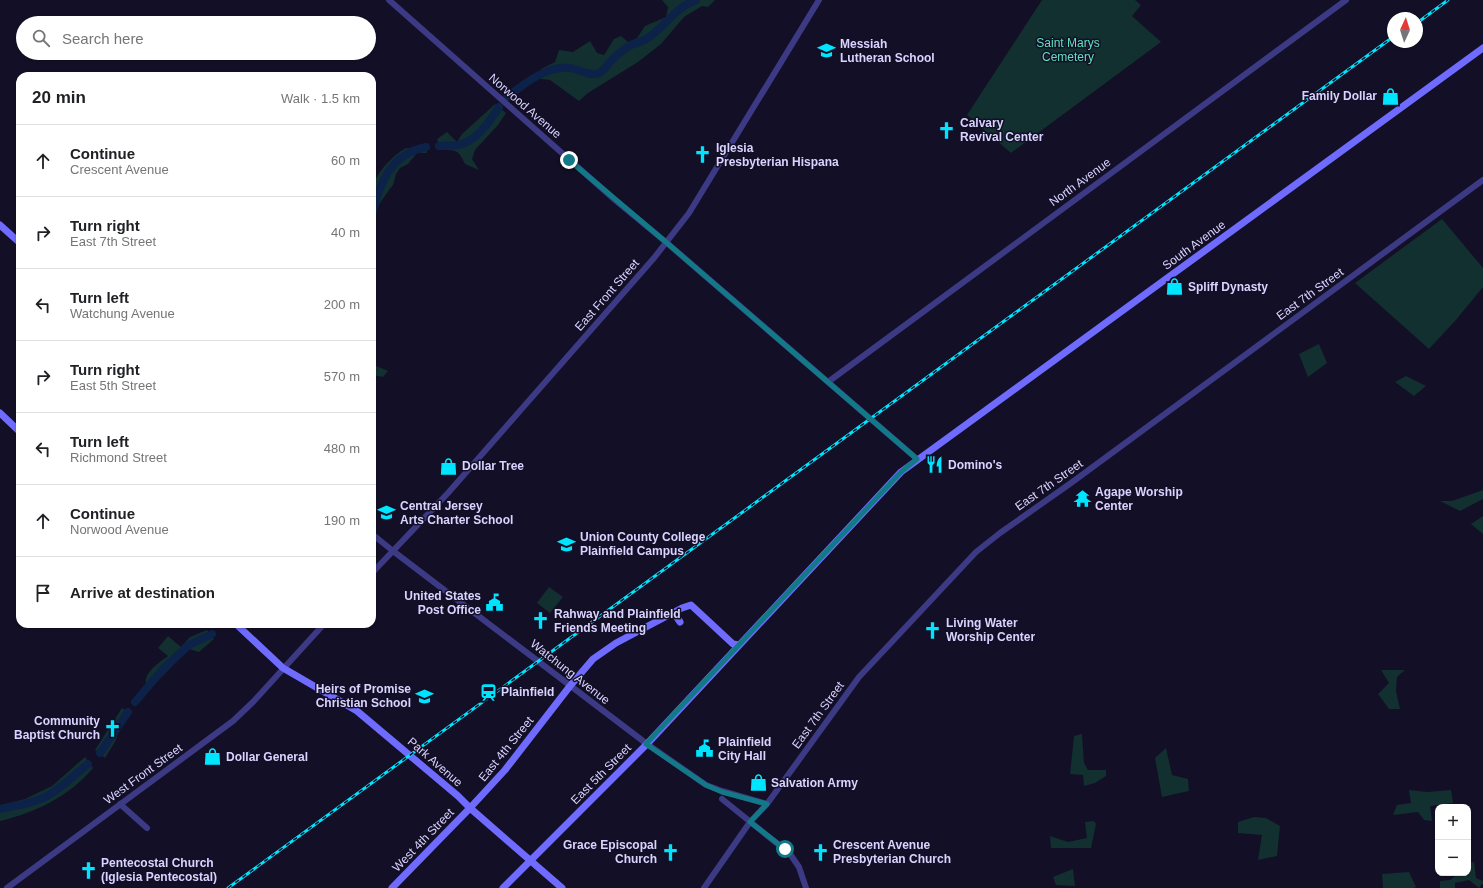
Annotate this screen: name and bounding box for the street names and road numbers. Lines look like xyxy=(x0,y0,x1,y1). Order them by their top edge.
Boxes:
street label: Norwood Avenue xyxy=(486,71,564,141)
street label: North Avenue xyxy=(1047,155,1114,209)
street label: South Avenue xyxy=(1160,217,1229,273)
street label: East Front Street xyxy=(572,256,642,334)
street label: East 7th Street xyxy=(1274,265,1347,323)
street label: East 7th Street xyxy=(1012,456,1086,514)
street label: Watchung Avenue xyxy=(528,637,613,707)
street label: East 7th Street xyxy=(789,678,847,751)
street label: East 4th Street xyxy=(476,713,537,784)
street label: Park Avenue xyxy=(405,734,465,790)
street label: West Front Street xyxy=(101,740,186,807)
street label: East 5th Street xyxy=(568,741,634,807)
street label: West 4th Street xyxy=(389,805,457,875)

